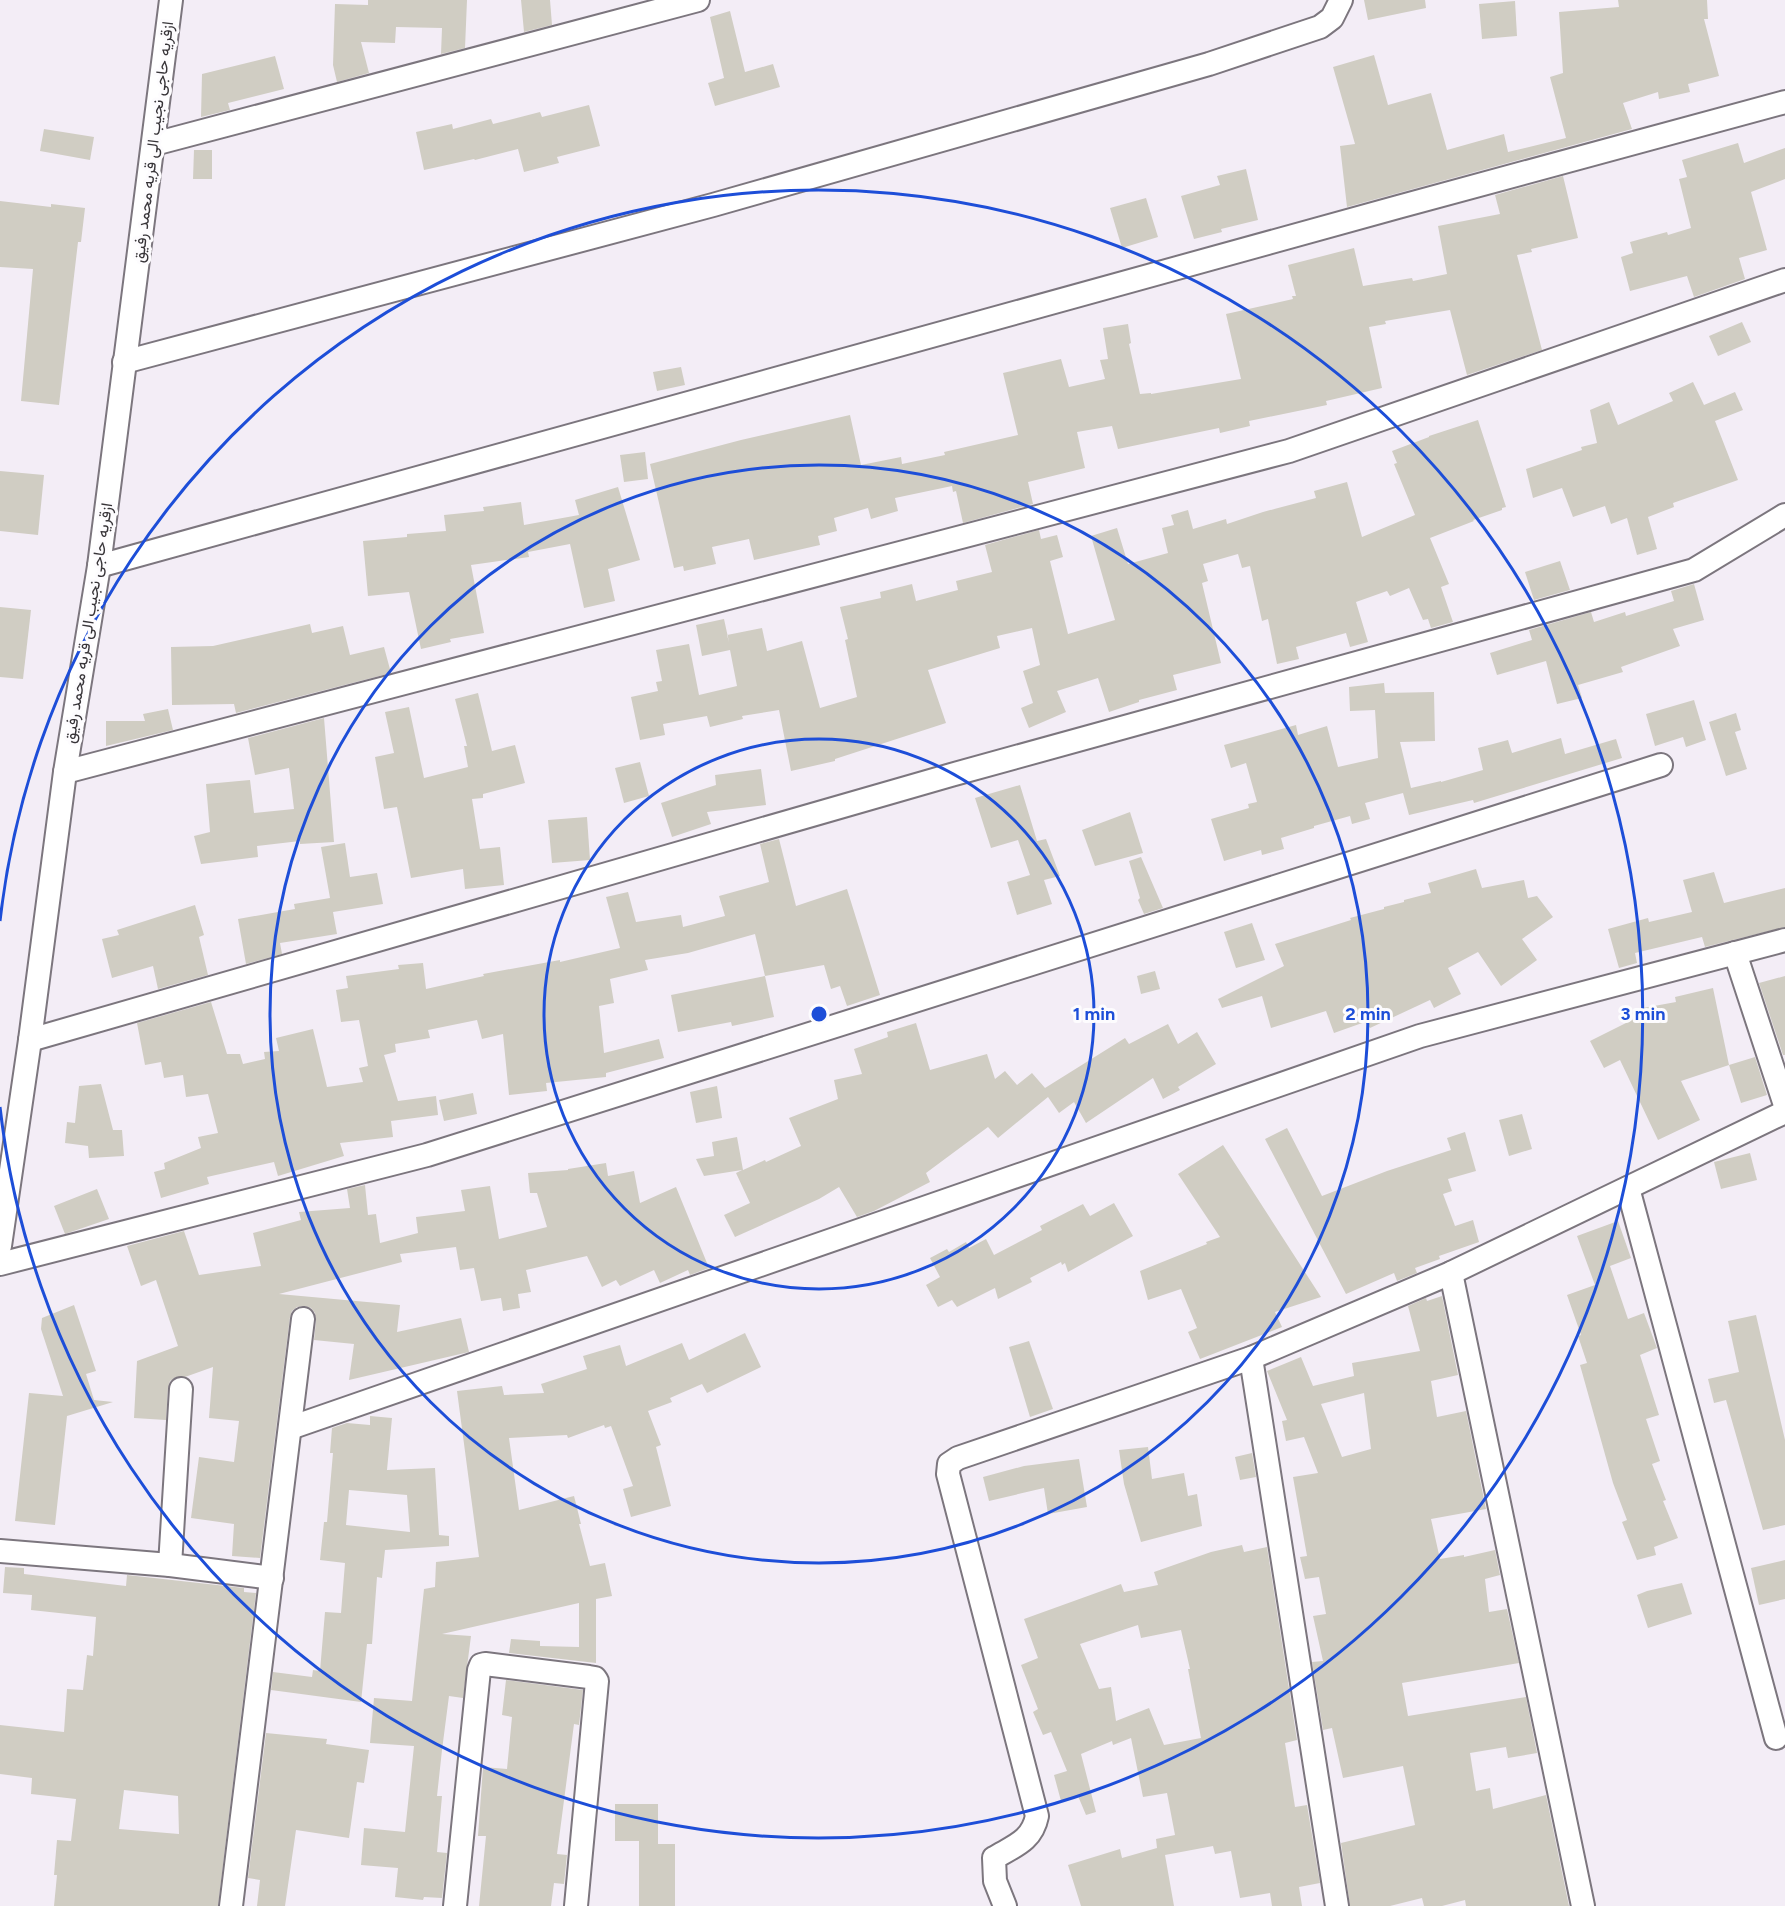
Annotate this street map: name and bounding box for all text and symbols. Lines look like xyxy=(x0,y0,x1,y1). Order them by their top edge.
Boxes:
street label: ازقریه حاجی نجیب الی قریه محمد رفیق xyxy=(129,20,178,264)
street label: ازقریه حاجی نجیب الی قریه محمد رفیق xyxy=(60,501,117,745)
text: 1 min xyxy=(1073,1003,1115,1025)
text: 2 min xyxy=(1345,1003,1391,1025)
text: 3 min xyxy=(1621,1003,1665,1025)
centre of rings xyxy=(809,1004,829,1024)

